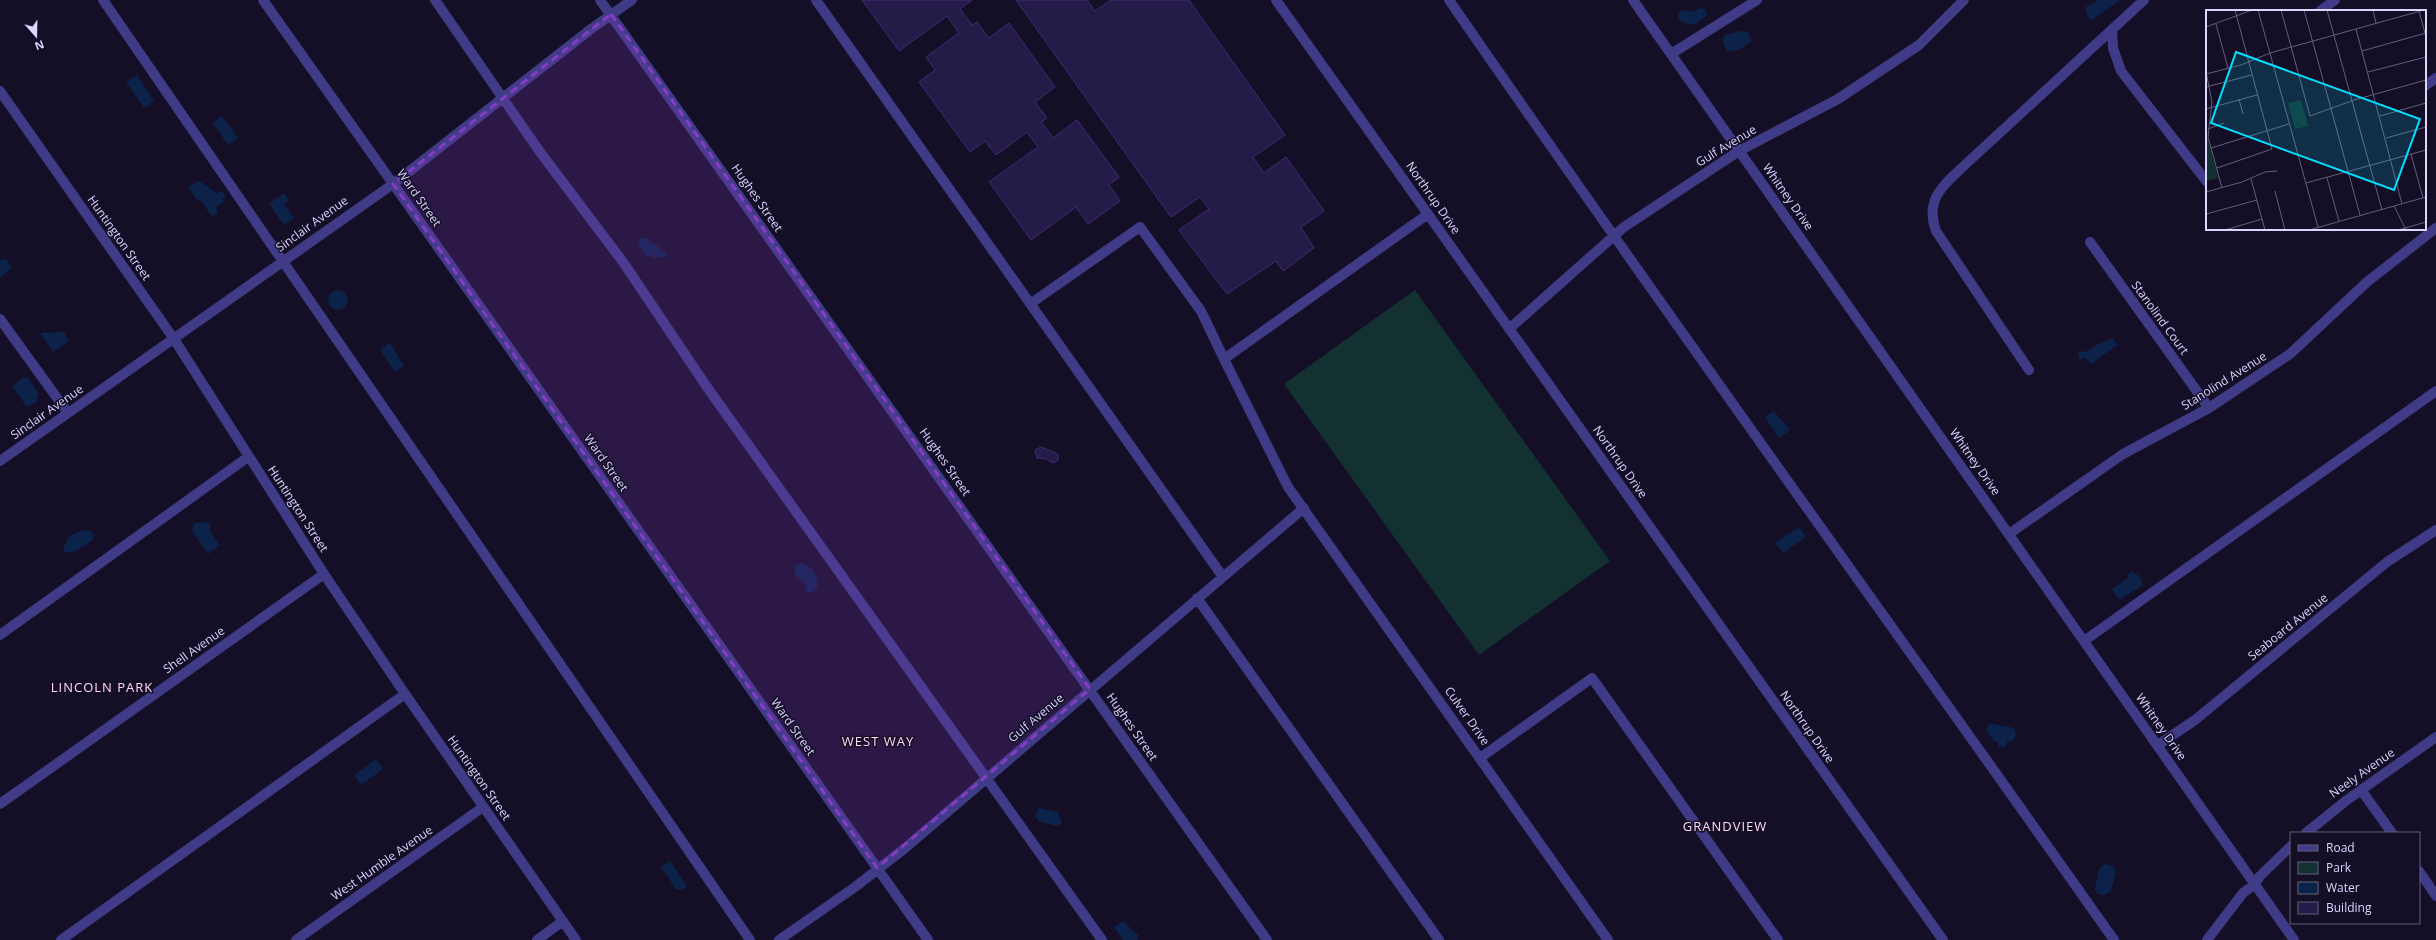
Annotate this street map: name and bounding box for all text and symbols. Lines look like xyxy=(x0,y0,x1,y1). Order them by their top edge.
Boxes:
inset map xyxy=(2206,10,2426,230)
north arrow xyxy=(16,16,56,56)
text: N xyxy=(33,37,46,54)
street label: Gulf Avenue xyxy=(1692,121,1760,170)
street label: Northrup Drive xyxy=(1402,158,1465,238)
street label: Hughes Street xyxy=(728,160,787,235)
street label: Whitney Drive xyxy=(1759,160,1818,234)
street label: Ward Street xyxy=(393,166,445,230)
street label: Huntington Street xyxy=(84,192,155,284)
street label: Sinclair Avenue xyxy=(272,192,351,256)
street label: Stanolind Court xyxy=(2128,277,2193,358)
street label: Stanolind Avenue xyxy=(2178,347,2270,414)
street label: Sinclair Avenue xyxy=(7,380,87,443)
street label: Northrup Drive xyxy=(1589,422,1652,502)
street label: Hughes Street xyxy=(916,424,975,499)
street label: Whitney Drive xyxy=(1946,425,2005,499)
street label: Ward Street xyxy=(580,431,632,495)
street label: Huntington Street xyxy=(264,462,333,555)
street label: Seaboard Avenue xyxy=(2244,589,2331,664)
street label: Shell Avenue xyxy=(159,622,228,677)
district label: LINCOLN PARK xyxy=(51,678,153,696)
street label: Culver Drive xyxy=(1441,683,1494,749)
street label: Northrup Drive xyxy=(1776,687,1839,767)
street label: Gulf Avenue xyxy=(1004,689,1067,746)
street label: Hughes Street xyxy=(1103,689,1162,764)
street label: Whitney Drive xyxy=(2132,690,2191,764)
street label: Ward Street xyxy=(767,695,819,759)
street label: Huntington Street xyxy=(444,732,515,824)
district label: WEST WAY xyxy=(842,732,914,750)
street label: Neely Avenue xyxy=(2326,744,2398,801)
district label: GRANDVIEW xyxy=(1683,817,1767,835)
street label: West Humble Avenue xyxy=(328,821,436,904)
legend xyxy=(2290,832,2420,924)
text: Road xyxy=(2326,839,2355,856)
text: Park xyxy=(2326,859,2352,876)
text: Water xyxy=(2326,879,2360,896)
text: Building xyxy=(2326,899,2372,916)

